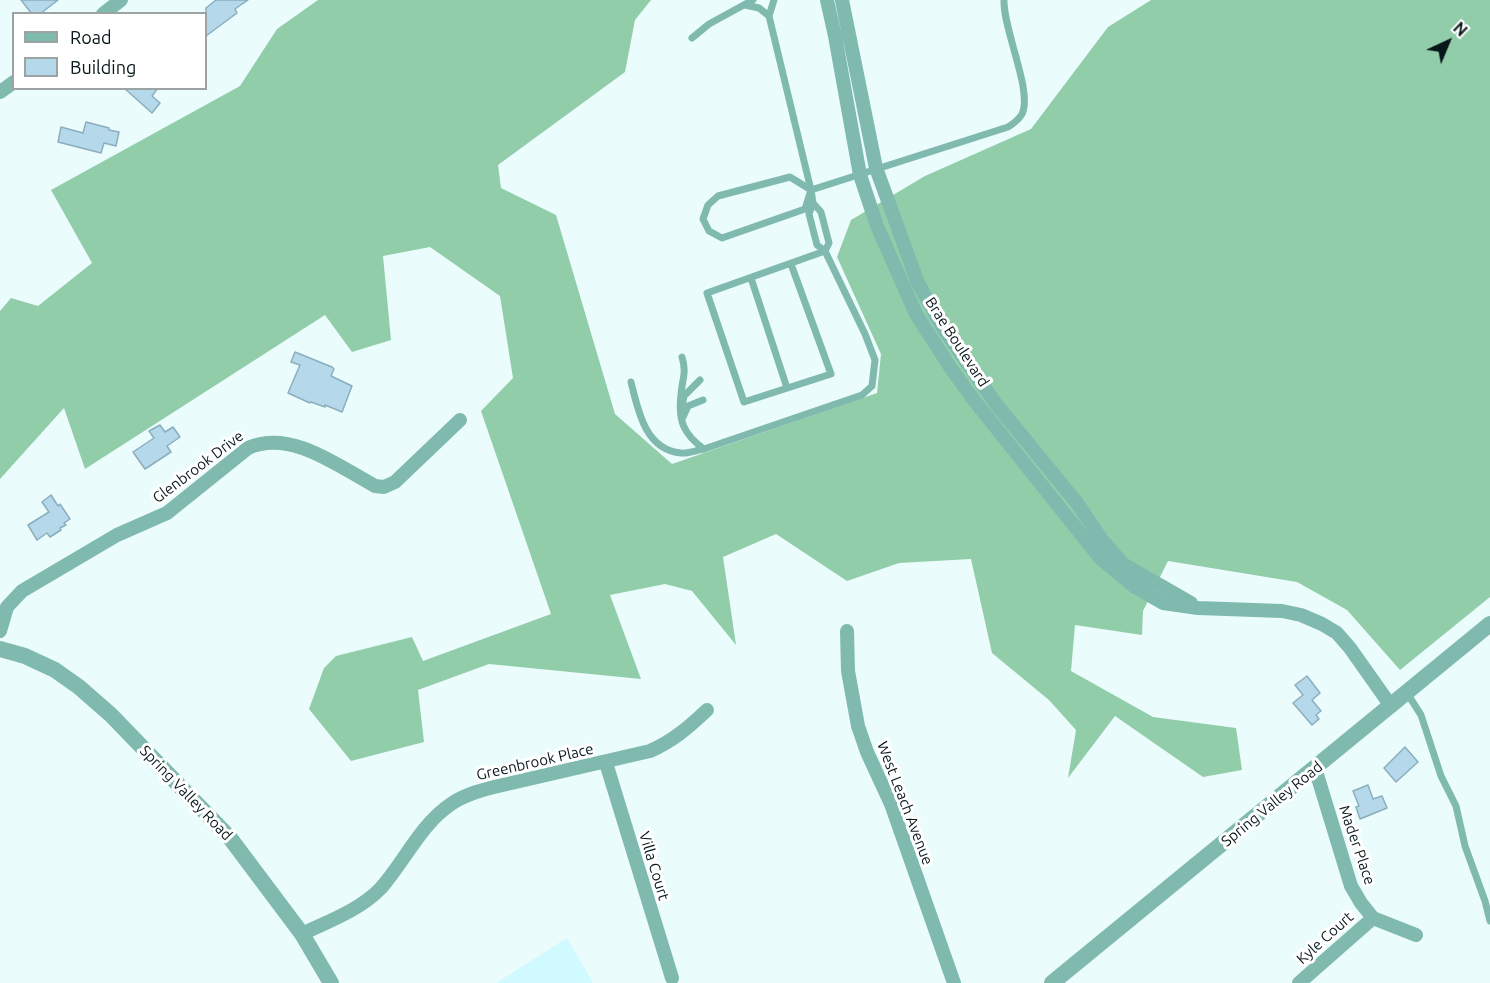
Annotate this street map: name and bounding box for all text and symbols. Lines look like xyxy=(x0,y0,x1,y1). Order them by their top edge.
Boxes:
legend xyxy=(12,12,207,90)
north arrow xyxy=(1418,12,1478,72)
text: N xyxy=(1450,18,1471,40)
text: Road xyxy=(70,27,112,47)
text: Building xyxy=(70,57,136,77)
street label: Brae Boulevard xyxy=(921,294,993,390)
street label: Glenbrook Drive xyxy=(149,427,247,507)
street label: West Leach Avenue xyxy=(873,739,937,867)
street label: Greenbrook Place xyxy=(475,740,595,784)
street label: Spring Valley Road xyxy=(136,742,236,844)
street label: Spring Valley Road xyxy=(1218,758,1326,850)
street label: Mader Place xyxy=(1335,803,1379,887)
street label: Villa Court xyxy=(635,830,673,902)
street label: Kyle Court xyxy=(1293,908,1357,968)

